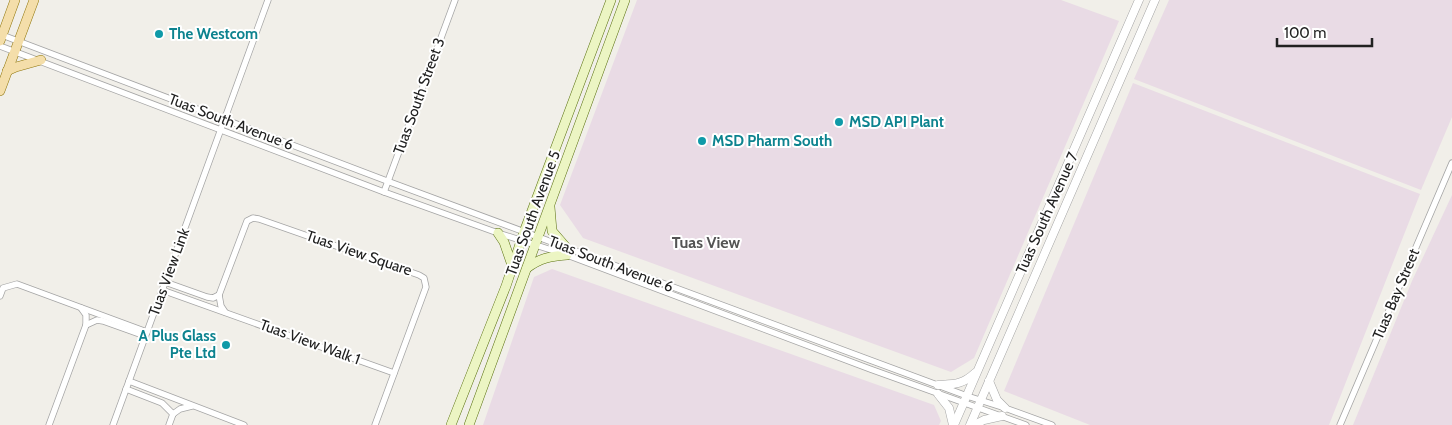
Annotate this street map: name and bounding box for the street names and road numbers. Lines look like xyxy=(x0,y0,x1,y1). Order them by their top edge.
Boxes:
street label: Tuas South Street 3 xyxy=(390,35,448,157)
street label: Tuas South Avenue 6 xyxy=(166,90,296,154)
street label: Tuas South Avenue 5 xyxy=(502,148,564,278)
street label: Tuas South Avenue 7 xyxy=(1012,149,1082,277)
street label: Tuas View Link xyxy=(145,225,193,318)
street label: Tuas View Square xyxy=(304,226,415,280)
street label: Tuas South Avenue 6 xyxy=(546,232,676,296)
street label: Tuas Bay Street xyxy=(1369,246,1423,342)
street label: Tuas View Walk 1 xyxy=(257,315,363,369)

